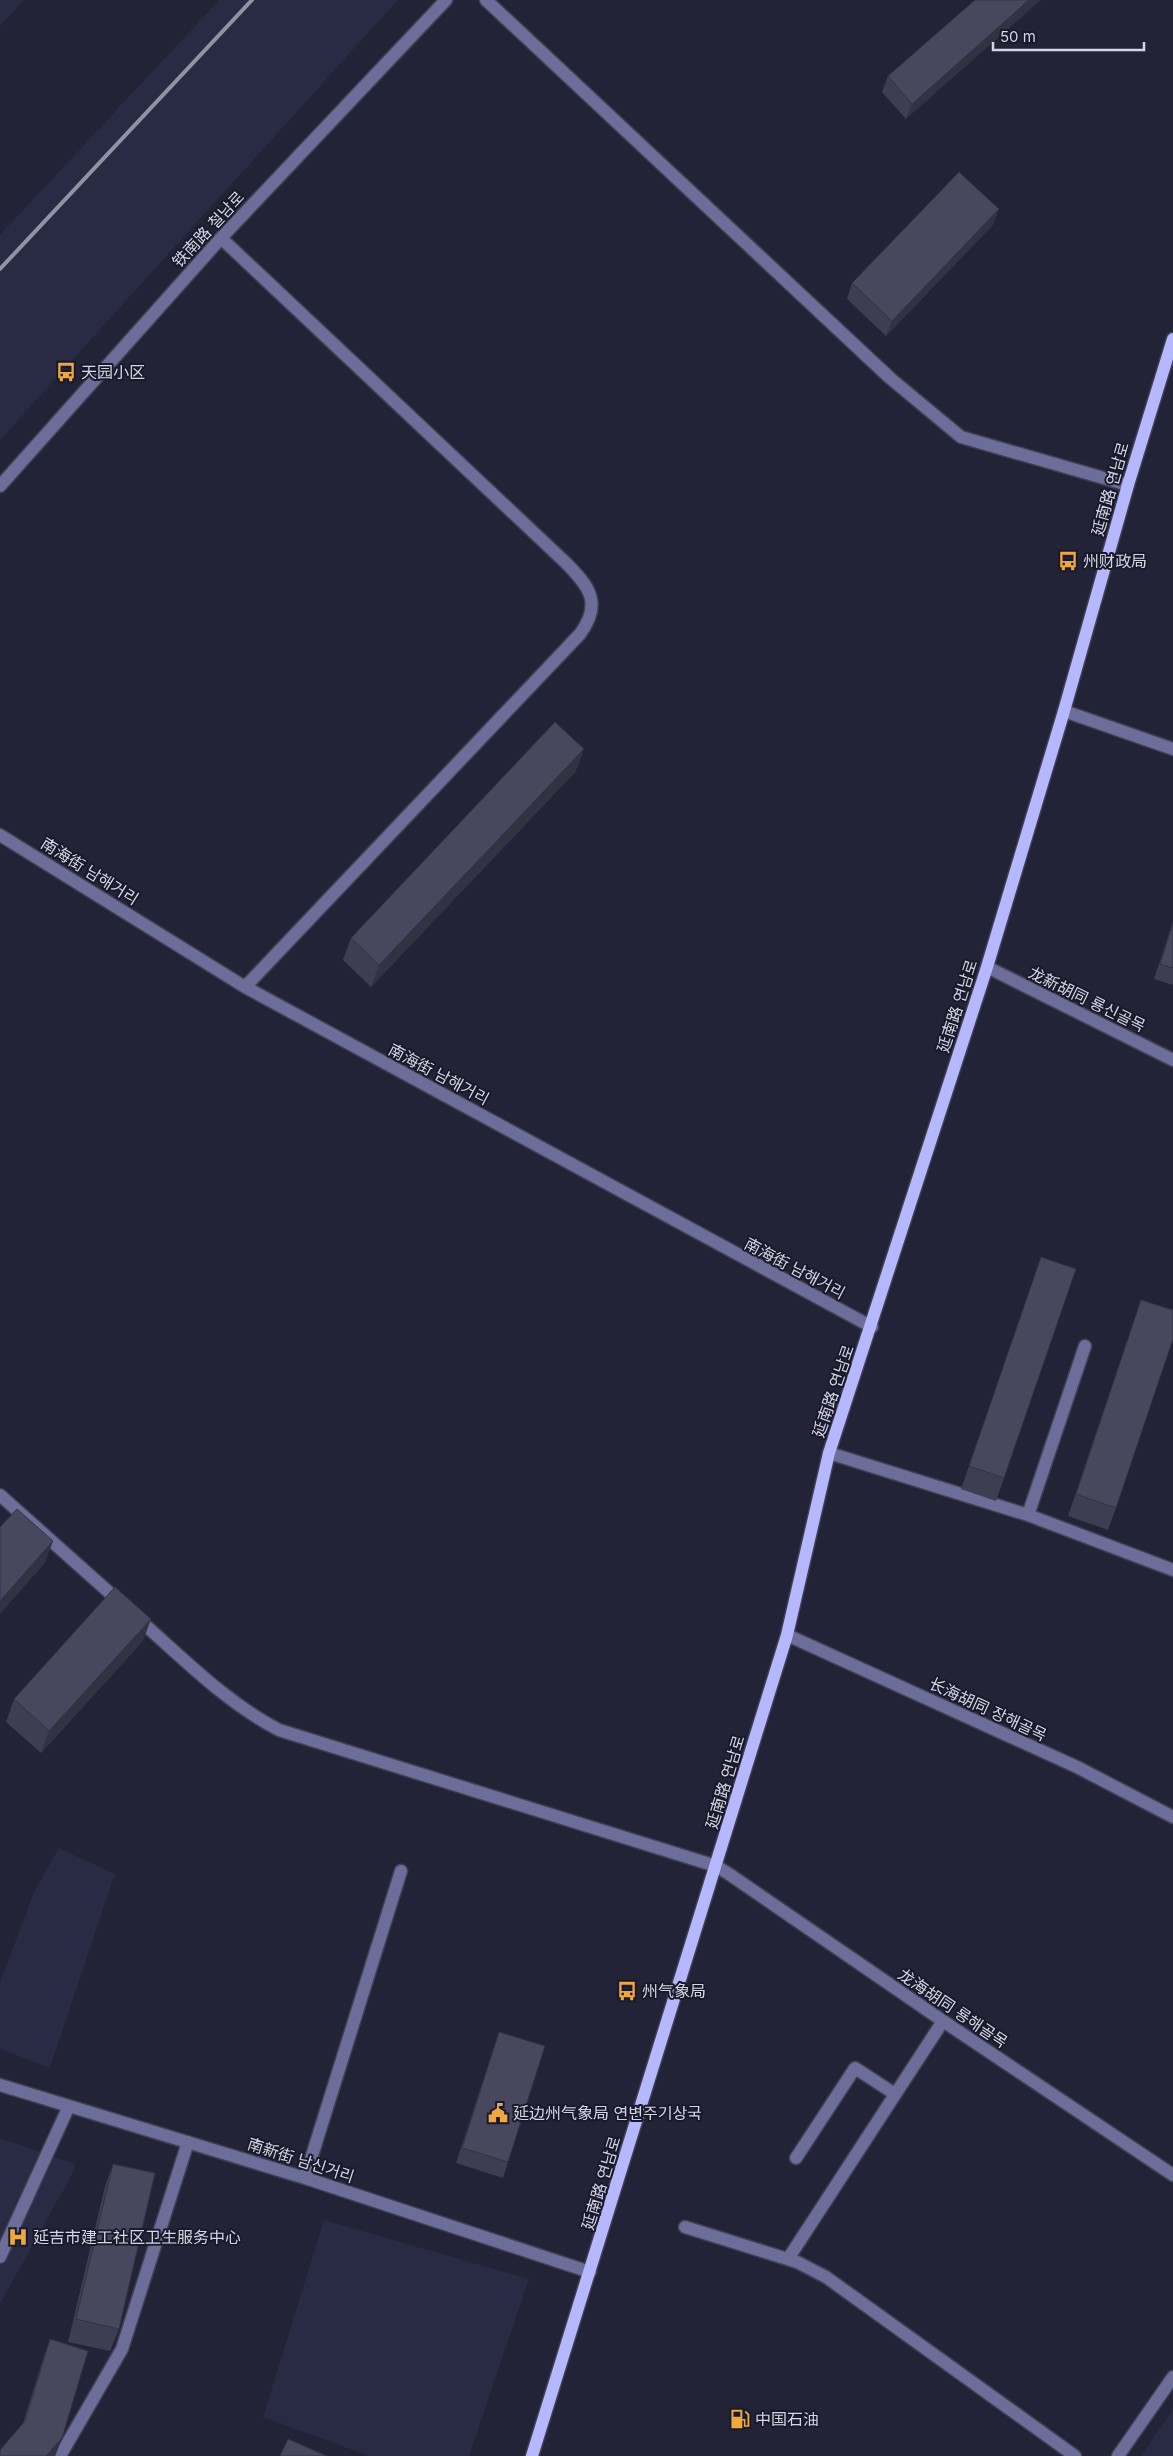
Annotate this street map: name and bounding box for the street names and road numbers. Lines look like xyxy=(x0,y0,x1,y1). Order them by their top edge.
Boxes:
street label: 铁南路 철남로 xyxy=(168,187,248,271)
street label: 延南路 연남로 xyxy=(1087,440,1133,538)
street label: 南海街 남해거리 xyxy=(37,833,143,909)
street label: 延南路 연남로 xyxy=(933,957,982,1055)
street label: 龙新胡同 룡신골목 xyxy=(1025,962,1149,1036)
street label: 南海街 남해거리 xyxy=(385,1039,493,1109)
street label: 南海街 남해거리 xyxy=(741,1233,849,1303)
street label: 延南路 연남로 xyxy=(808,1342,858,1440)
street label: 长海胡同 장해골목 xyxy=(926,1673,1050,1745)
street label: 延南路 연남로 xyxy=(701,1733,749,1831)
street label: 龙海胡同 룡해골목 xyxy=(895,1964,1012,2052)
street label: 南新街 남신거리 xyxy=(245,2133,357,2187)
street label: 延南路 연남로 xyxy=(577,2134,625,2232)

